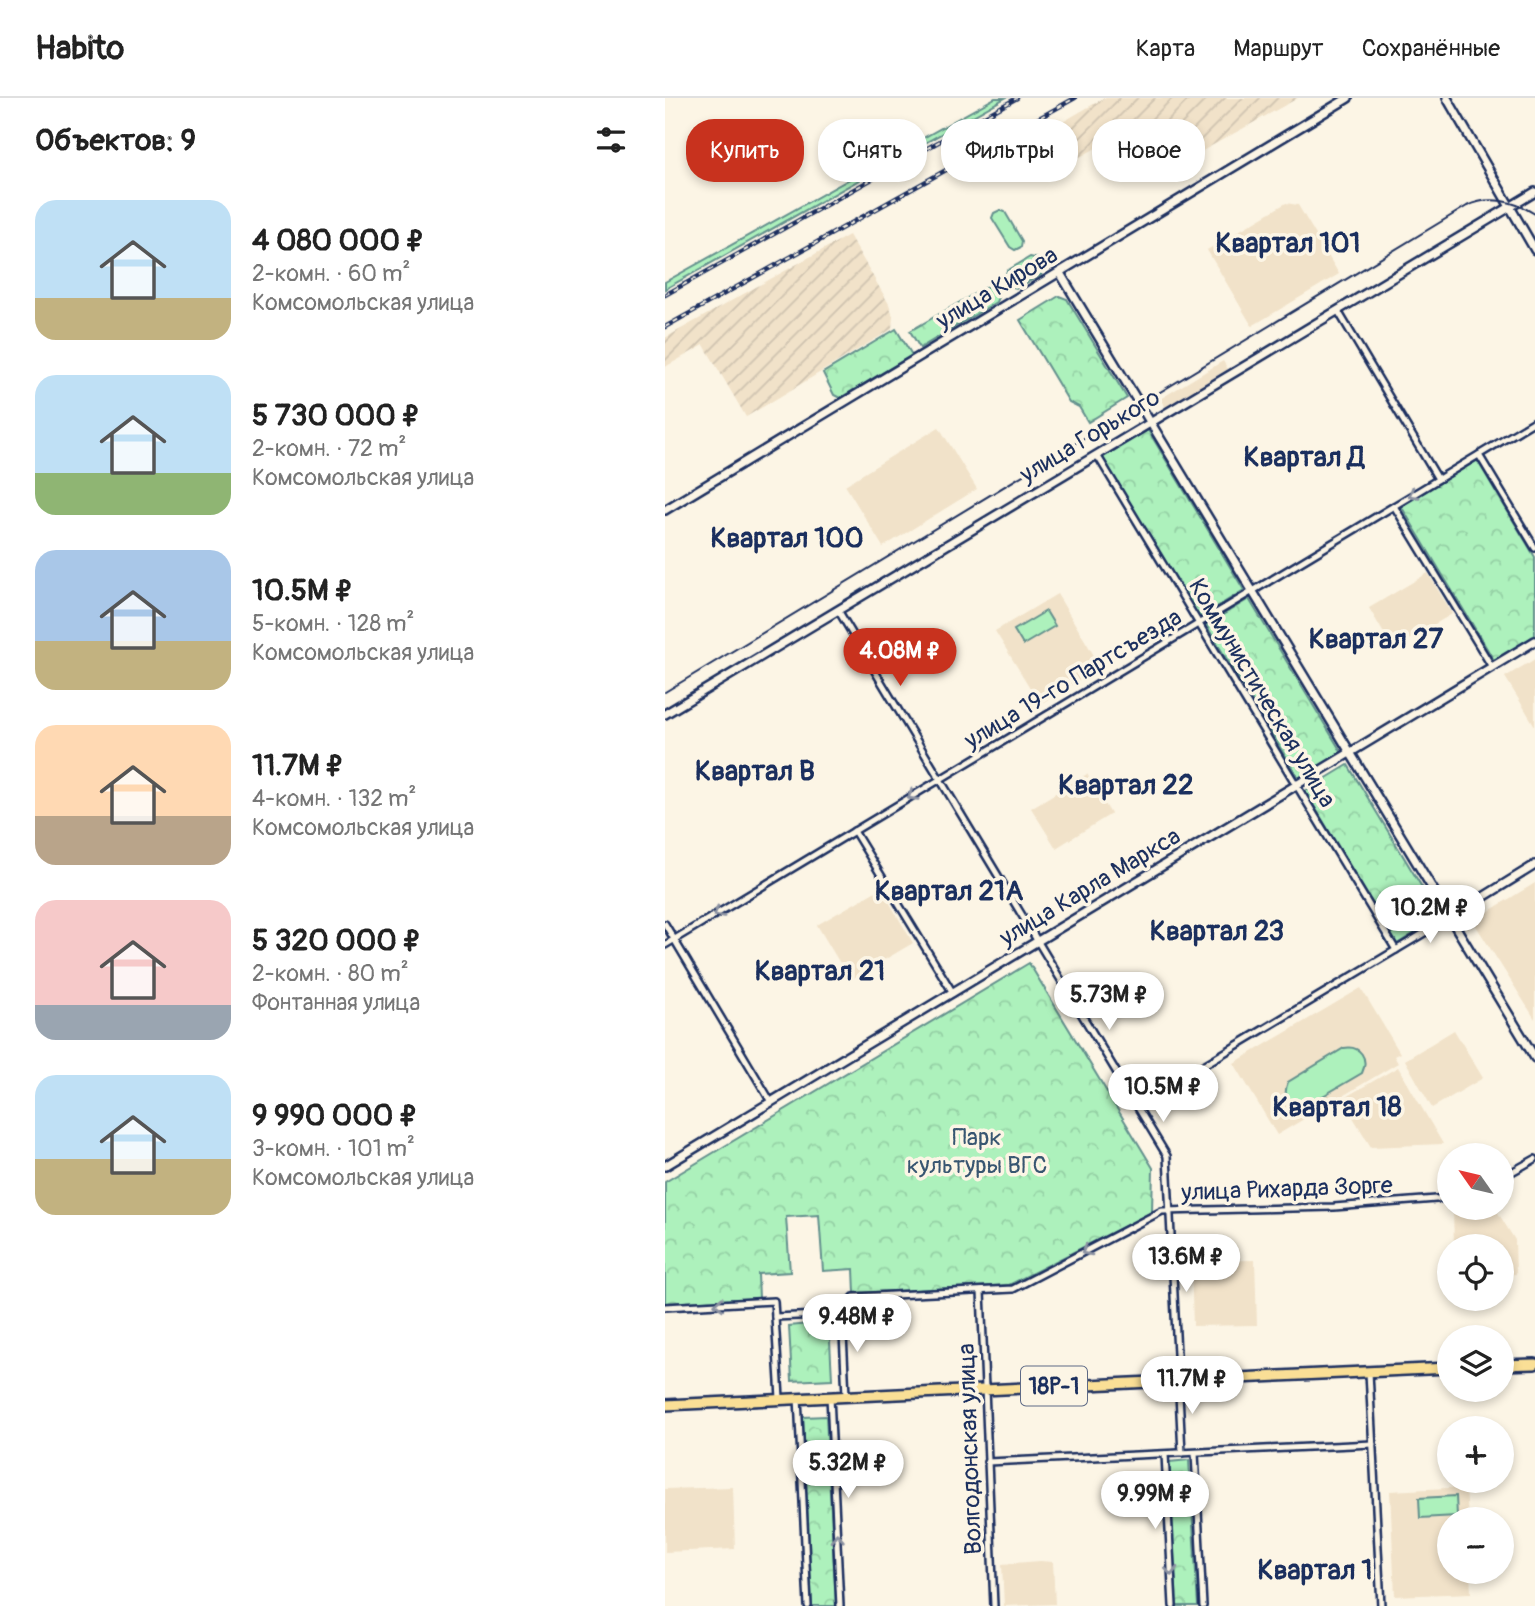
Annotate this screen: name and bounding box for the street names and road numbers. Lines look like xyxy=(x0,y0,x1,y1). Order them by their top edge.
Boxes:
street label: улица Кирова xyxy=(930,240,1063,336)
street label: улица Горького xyxy=(1014,383,1165,490)
street label: Коммунистическая улица xyxy=(1182,573,1342,813)
street label: улица 19-го Партсъезда xyxy=(958,603,1187,756)
street label: улица Карла Маркса xyxy=(993,822,1186,953)
street label: улица Рихарда Зорге xyxy=(1180,1171,1393,1207)
street label: Волгодонская улица xyxy=(952,1343,988,1555)
road number: 18Р-1 xyxy=(1021,1366,1087,1406)

